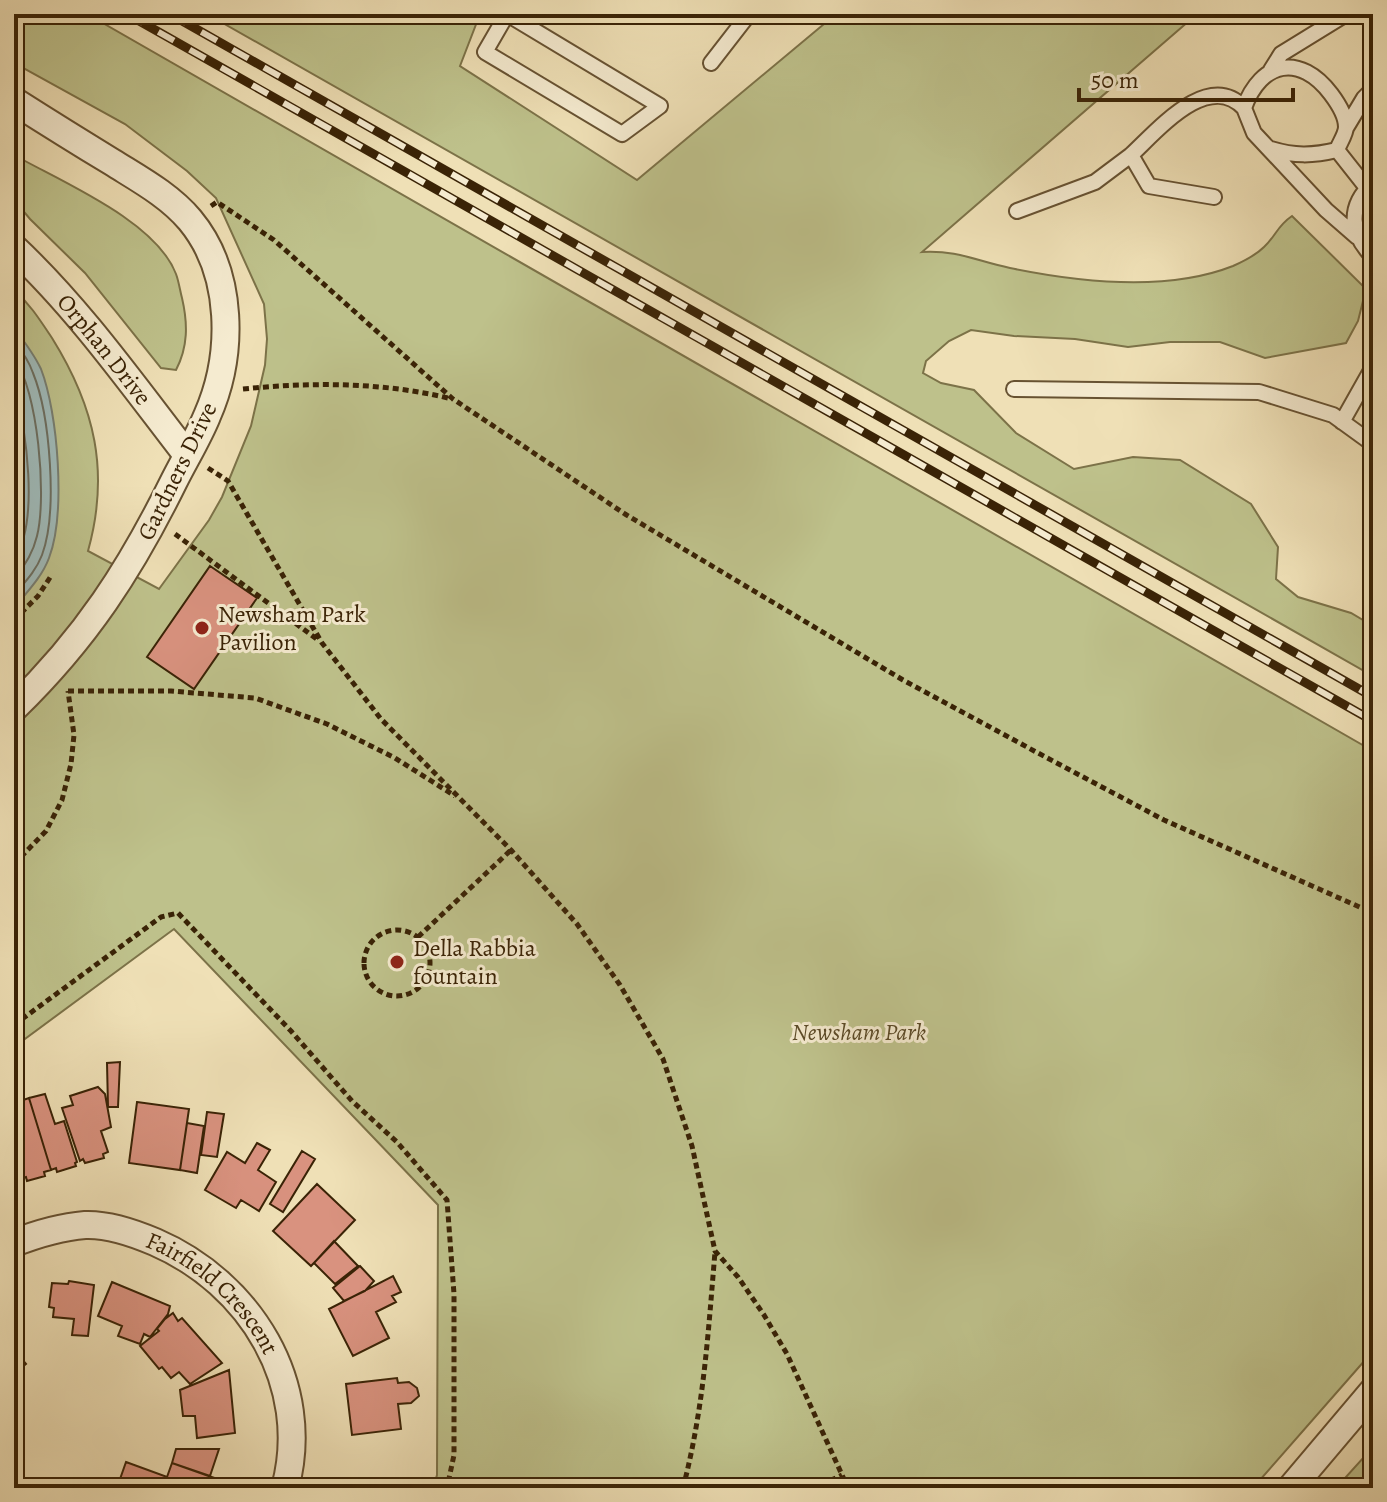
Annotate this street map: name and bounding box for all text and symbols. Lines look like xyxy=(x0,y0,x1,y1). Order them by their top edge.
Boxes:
scale bar xyxy=(1079,52,1293,102)
text: 50 m xyxy=(1091,64,1139,96)
street label: Orphan Drive xyxy=(50,287,159,412)
street label: Gardners Drive xyxy=(130,396,224,546)
place label: Newsham Park Pavilion xyxy=(218,598,366,658)
marker: Newsham Park Pavilion xyxy=(193,619,211,637)
place label: Della Rabbia fountain xyxy=(413,932,537,992)
marker: Della Rabbia fountain xyxy=(388,953,406,971)
park label: Newsham Park xyxy=(792,1016,927,1048)
street label: Fairfield Crescent xyxy=(141,1224,286,1360)

